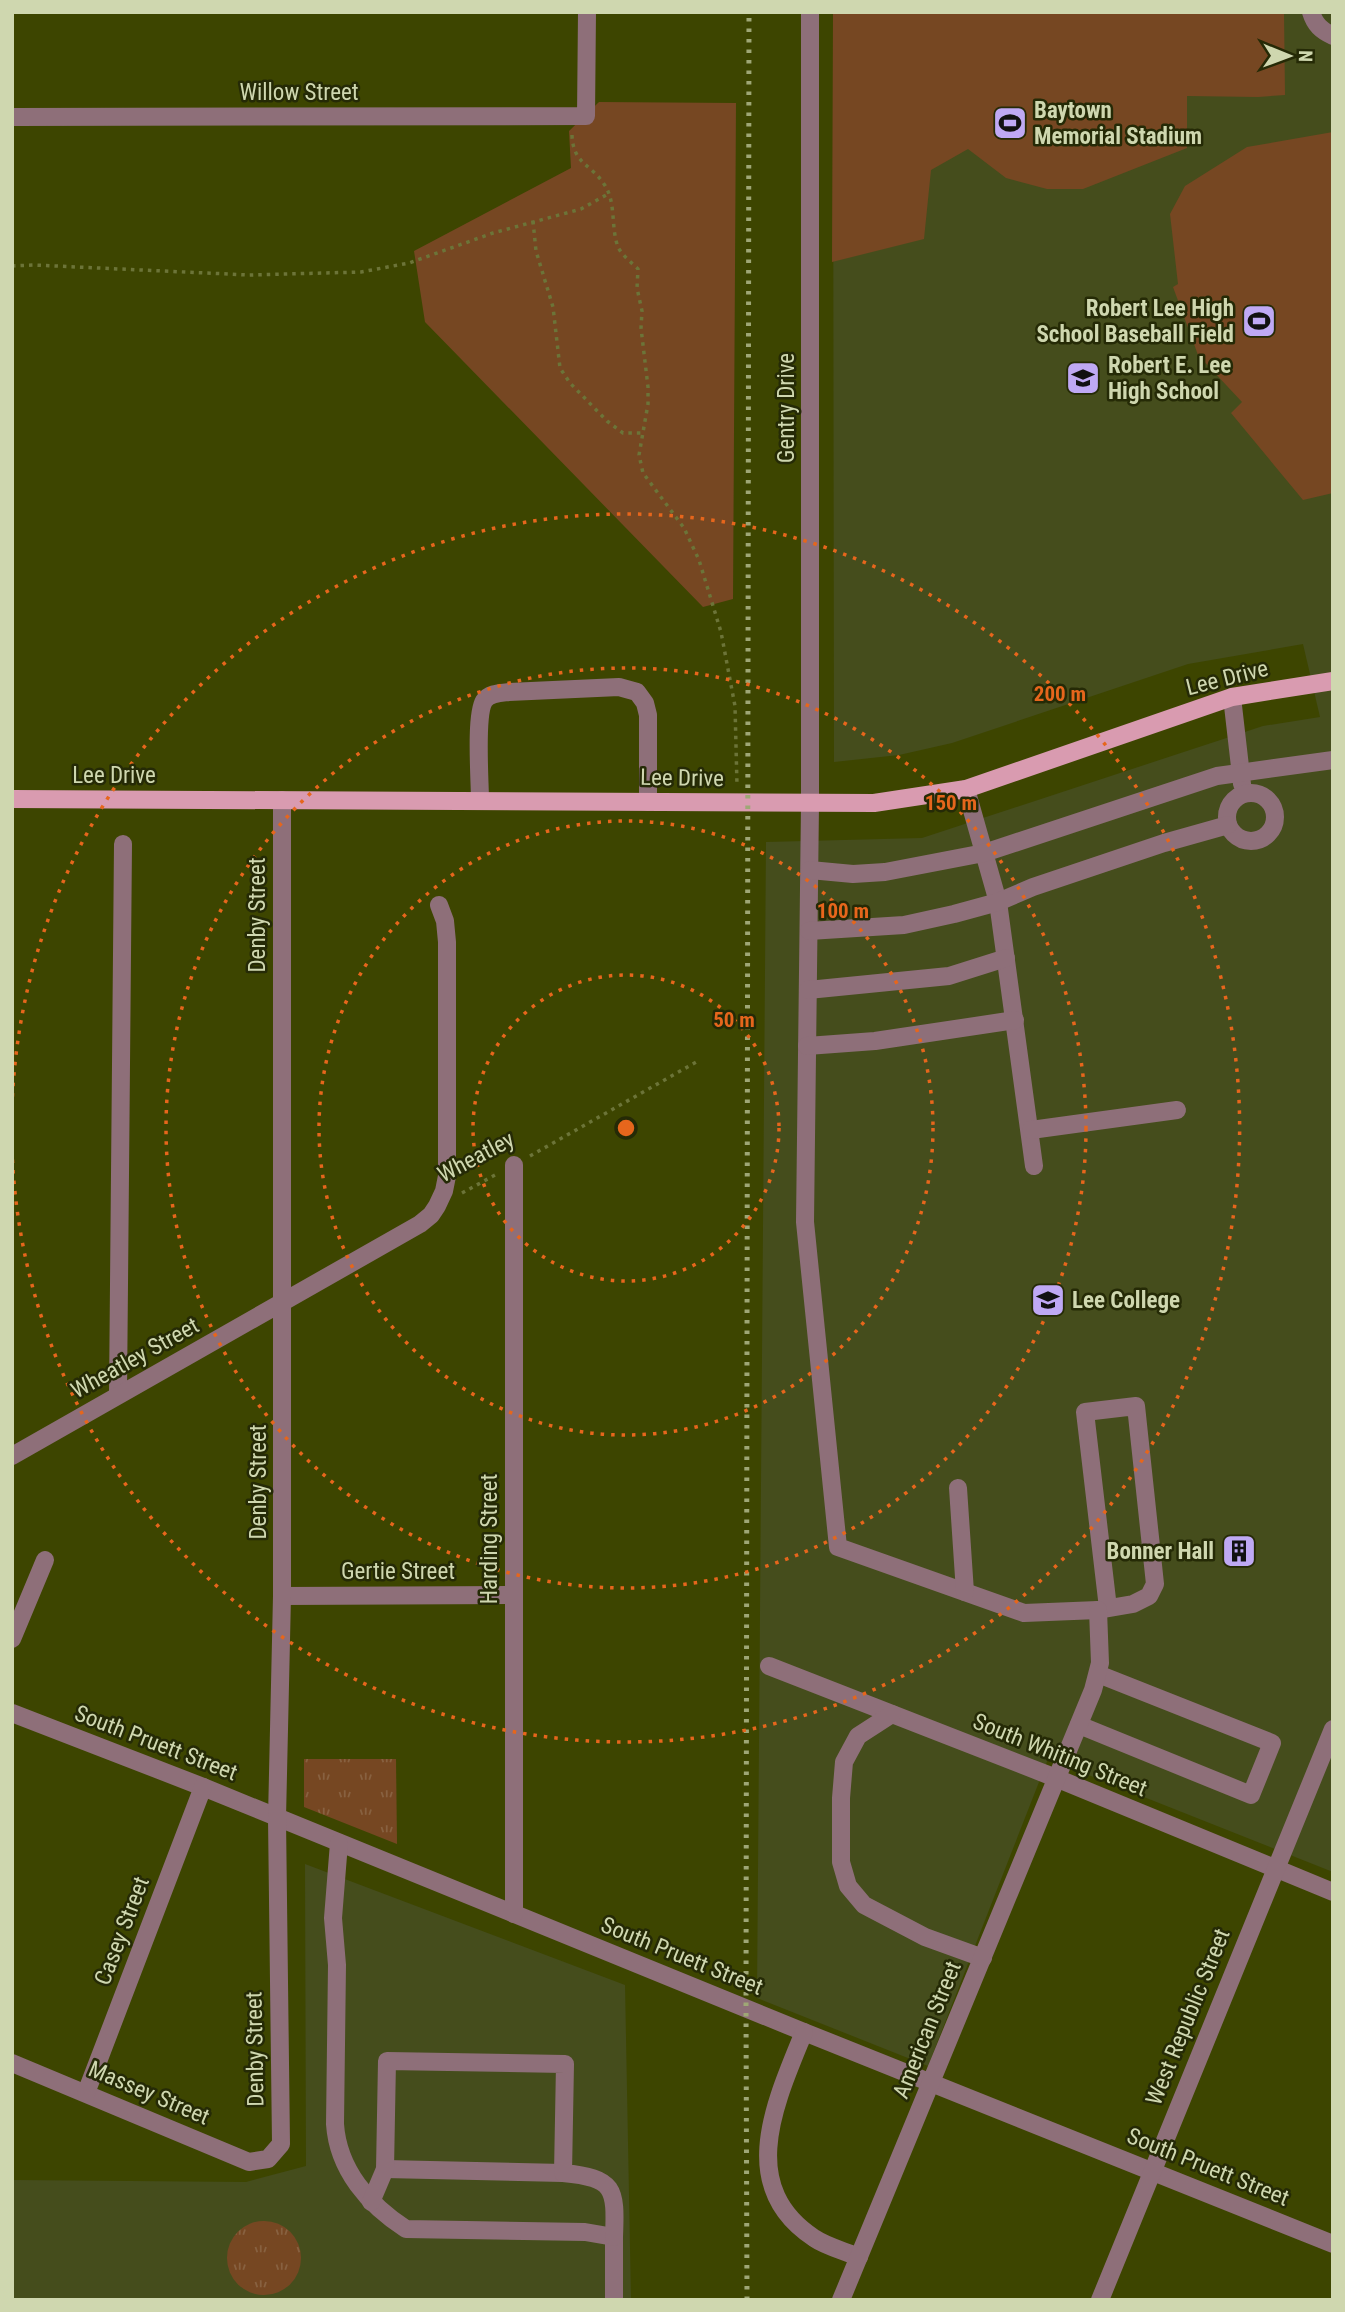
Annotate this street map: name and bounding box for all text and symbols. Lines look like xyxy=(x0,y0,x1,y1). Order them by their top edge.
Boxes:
north arrow xyxy=(1254,21,1324,91)
text: N xyxy=(1294,50,1317,62)
street label: Willow Street xyxy=(239,79,359,106)
place label: Baytown Memorial Stadium xyxy=(1034,97,1202,150)
sports icon: Baytown Memorial Stadium xyxy=(991,104,1029,142)
place label: Robert Lee High School Baseball Field xyxy=(1036,295,1234,348)
sports icon: Robert Lee High School Baseball Field xyxy=(1240,302,1278,340)
place label: Robert E. Lee High School xyxy=(1108,352,1231,405)
street label: Gentry Drive xyxy=(773,353,800,463)
school or university icon: Robert E. Lee High School xyxy=(1064,359,1102,397)
street label: Lee Drive xyxy=(1183,655,1271,701)
text: 200 m xyxy=(1034,682,1086,706)
street label: Lee Drive xyxy=(72,762,156,789)
street label: Lee Drive xyxy=(640,764,724,792)
text: 150 m xyxy=(925,791,977,815)
street label: Denby Street xyxy=(244,857,271,973)
text: 100 m xyxy=(817,899,869,923)
text: 50 m xyxy=(713,1008,755,1032)
centre of rings xyxy=(614,1116,638,1140)
street label: Wheatley xyxy=(433,1125,519,1188)
school or university icon: Lee College xyxy=(1029,1281,1067,1319)
place label: Lee College xyxy=(1072,1287,1180,1314)
street label: Wheatley Street xyxy=(66,1312,204,1404)
street label: Denby Street xyxy=(245,1424,272,1540)
street label: Harding Street xyxy=(476,1474,503,1604)
building icon: Bonner Hall xyxy=(1220,1532,1258,1570)
place label: Bonner Hall xyxy=(1107,1538,1214,1565)
street label: Gertie Street xyxy=(341,1558,455,1585)
street label: South Pruett Street xyxy=(71,1700,241,1786)
street label: South Whiting Street xyxy=(969,1708,1151,1802)
street label: Casey Street xyxy=(89,1873,155,1989)
street label: South Pruett Street xyxy=(597,1911,767,2001)
street label: West Republic Street xyxy=(1140,1925,1236,2109)
street label: American Street xyxy=(887,1957,967,2103)
street label: Denby Street xyxy=(240,1991,270,2107)
street label: Massey Street xyxy=(84,2055,214,2131)
street label: South Pruett Street xyxy=(1123,2122,1293,2212)

